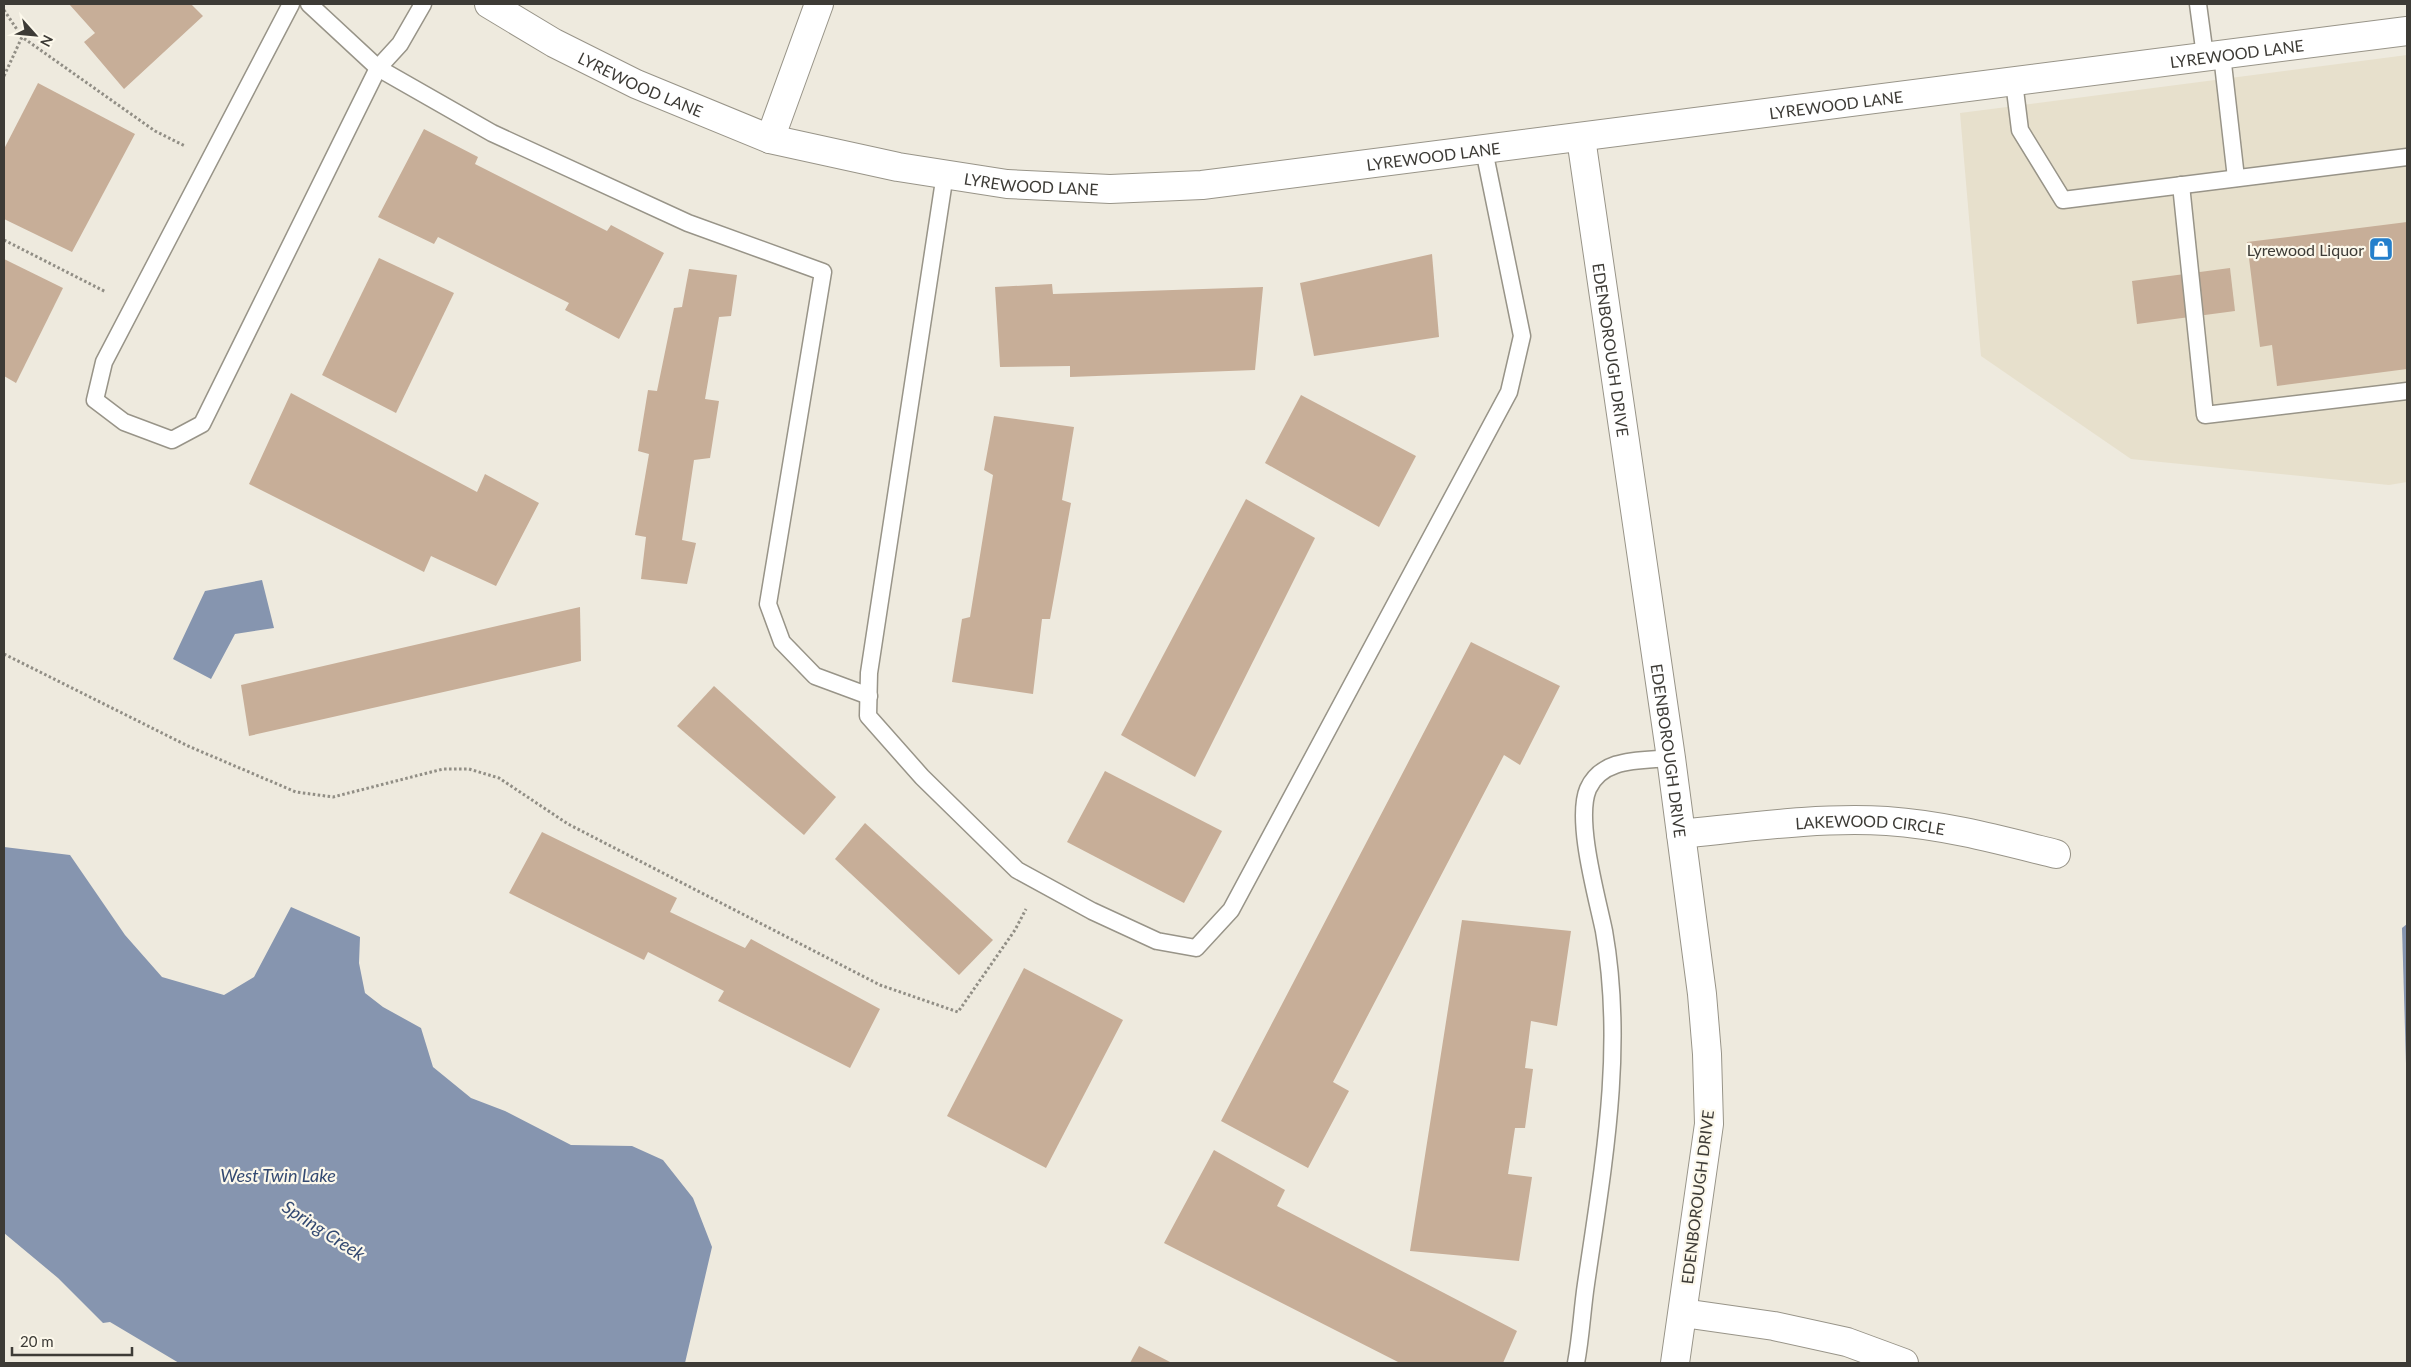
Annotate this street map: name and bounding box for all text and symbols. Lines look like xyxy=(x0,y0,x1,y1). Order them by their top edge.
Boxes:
north arrow xyxy=(10,10,60,60)
text: N xyxy=(37,32,57,50)
street label: LYREWOOD LANE xyxy=(2169,35,2305,71)
street label: LYREWOOD LANE xyxy=(575,47,706,120)
street label: LYREWOOD LANE xyxy=(1768,86,1904,122)
street label: LYREWOOD LANE xyxy=(1365,137,1501,173)
street label: LYREWOOD LANE xyxy=(963,168,1099,198)
shop icon: Lyrewood Liquor xyxy=(2368,236,2394,262)
place label: Lyrewood Liquor xyxy=(2247,240,2364,259)
street label: EDENBOROUGH DRIVE xyxy=(1590,262,1634,438)
street label: EDENBOROUGH DRIVE xyxy=(1648,662,1691,839)
street label: LAKEWOOD CIRCLE xyxy=(1794,811,1947,838)
street label: EDENBOROUGH DRIVE xyxy=(1677,1109,1717,1285)
water label: West Twin Lake xyxy=(220,1164,336,1186)
water label: Spring Creek xyxy=(279,1195,370,1265)
scale bar xyxy=(12,1324,132,1356)
text: 20 m xyxy=(20,1332,54,1350)

